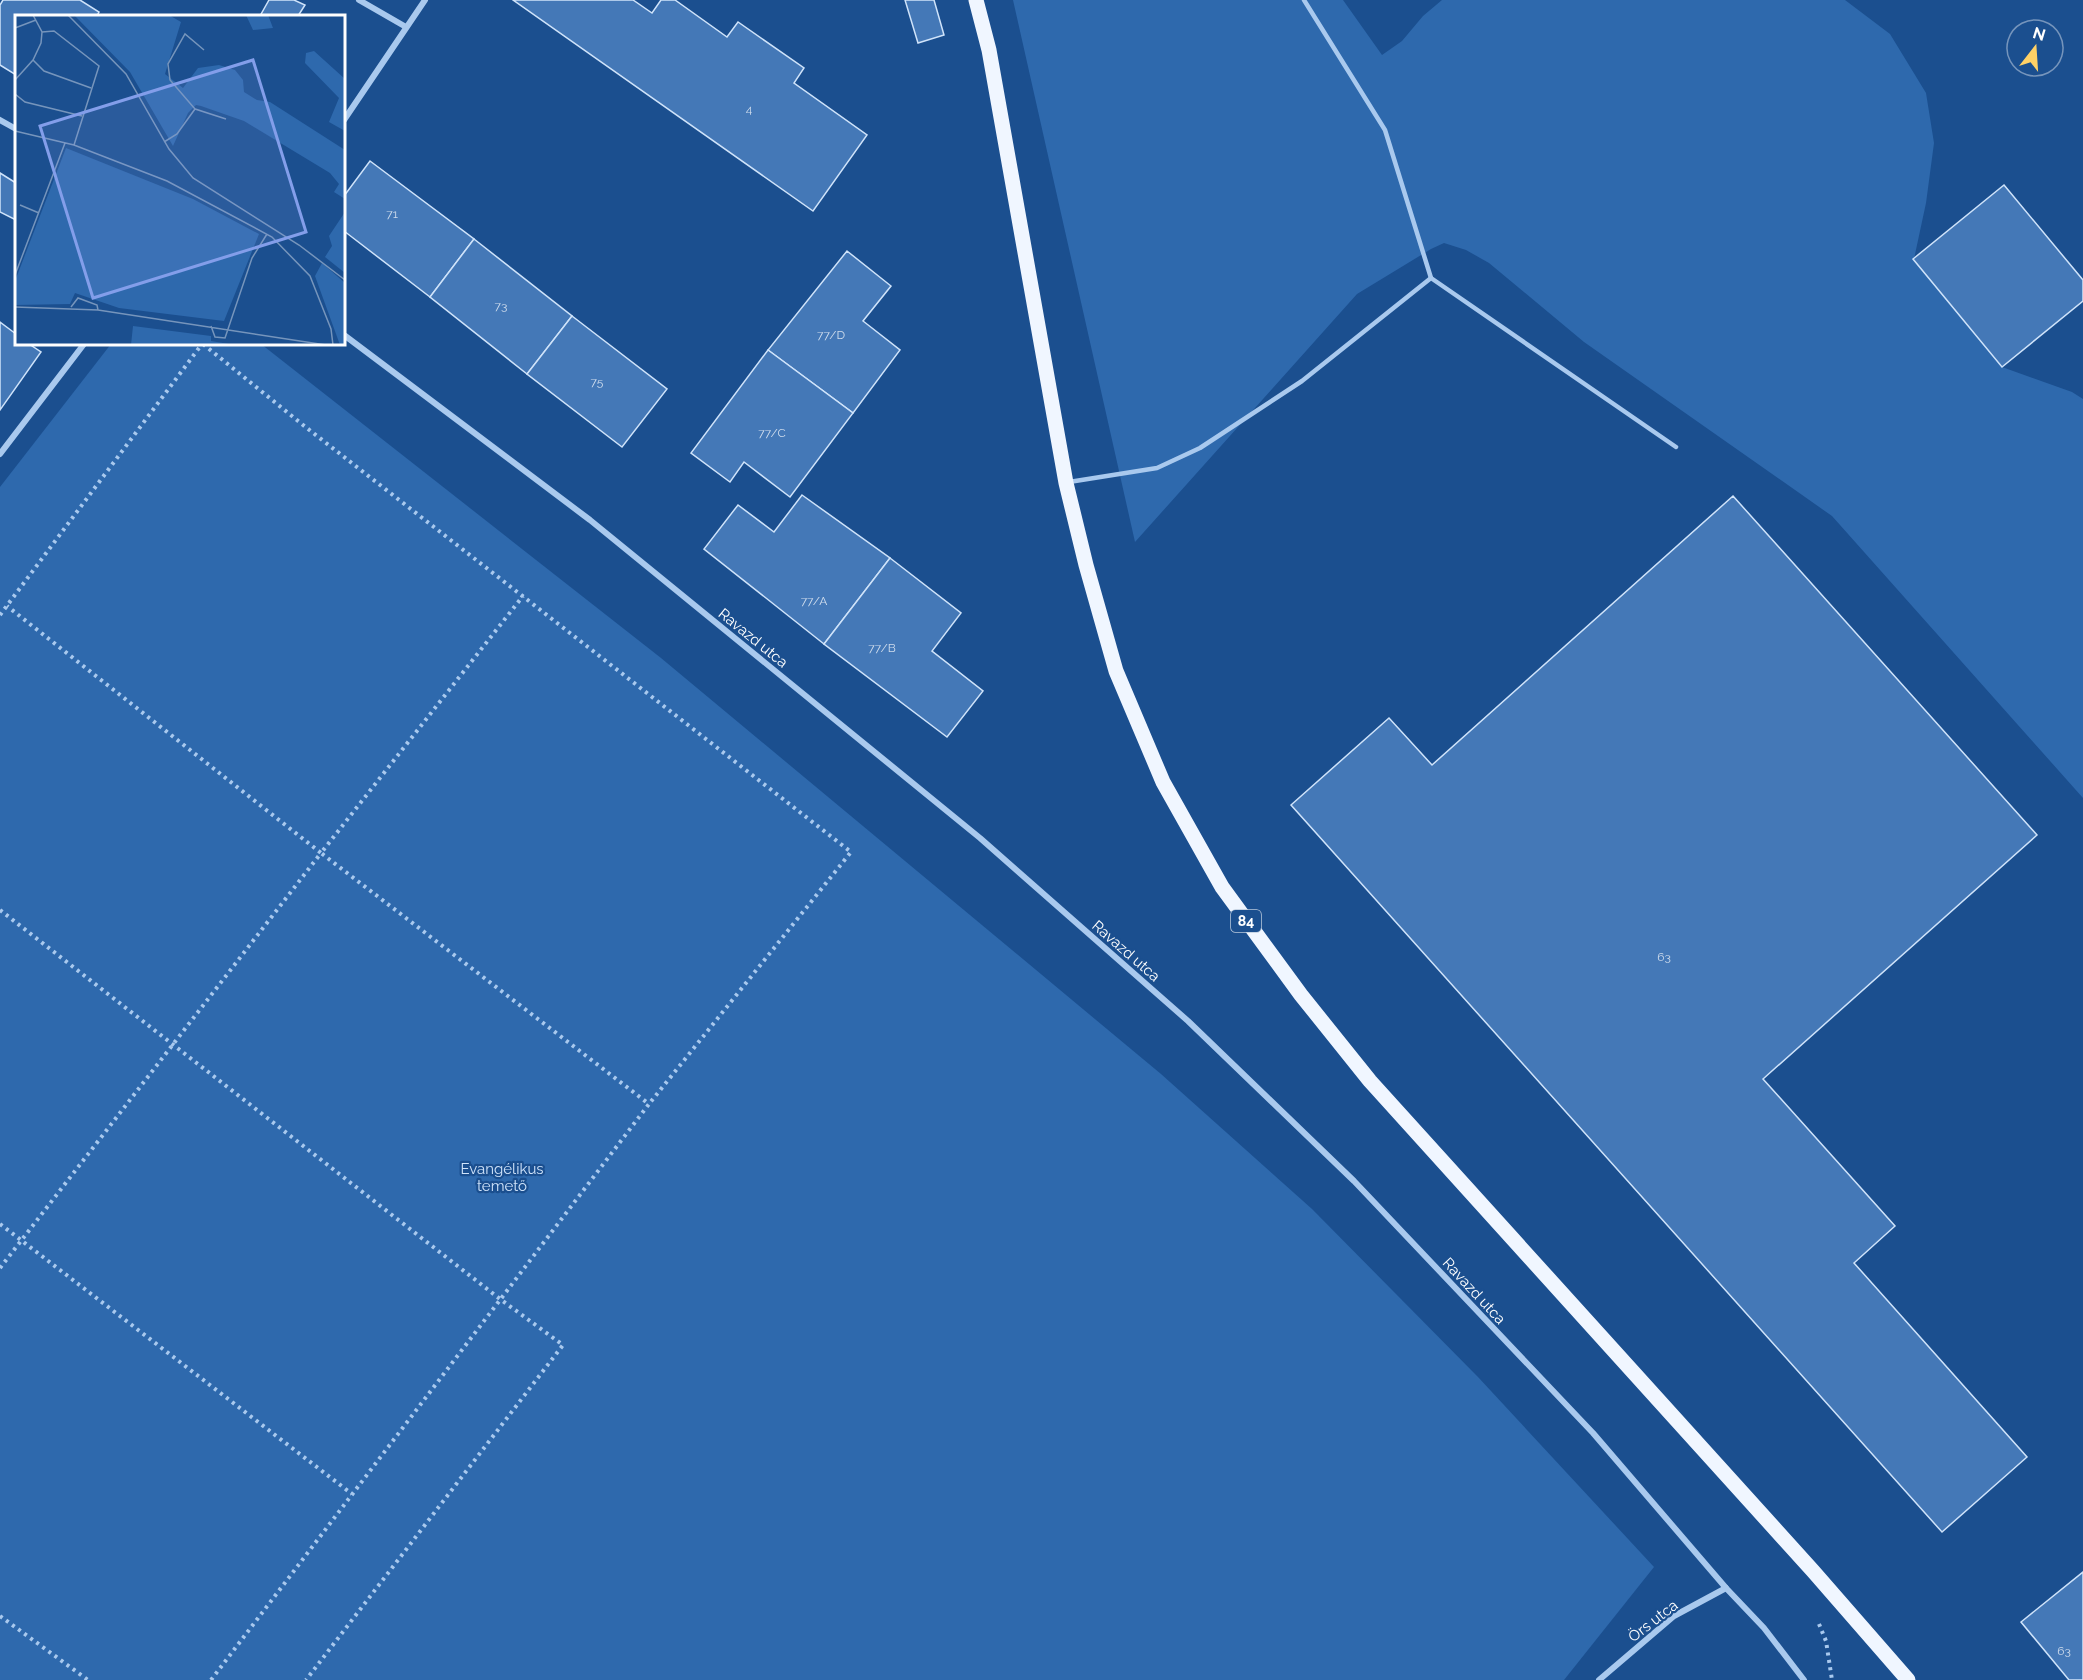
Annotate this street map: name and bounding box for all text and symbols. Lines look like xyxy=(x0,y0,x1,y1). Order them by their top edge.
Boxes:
inset map xyxy=(15,15,345,345)
north arrow xyxy=(2005,18,2065,78)
text: N xyxy=(2031,23,2048,45)
house number: 4 xyxy=(746,102,753,116)
house number: 71 xyxy=(386,207,398,221)
house number: 73 xyxy=(495,299,507,313)
house number: 77/D xyxy=(817,328,845,342)
house number: 75 xyxy=(591,375,604,389)
house number: 77/C xyxy=(758,426,786,440)
house number: 77/A xyxy=(801,594,827,608)
street label: Ravazd utca xyxy=(715,605,791,671)
house number: 77/B xyxy=(868,641,896,655)
road number: 84 xyxy=(1231,910,1261,932)
street label: Ravazd utca xyxy=(1088,917,1164,985)
house number: 63 xyxy=(1657,950,1671,964)
park label: Evangélikus temető xyxy=(460,1160,544,1195)
street label: Ravazd utca xyxy=(1439,1254,1509,1328)
street label: Örs utca xyxy=(1624,1595,1681,1646)
house number: 63 xyxy=(2057,1644,2071,1658)

